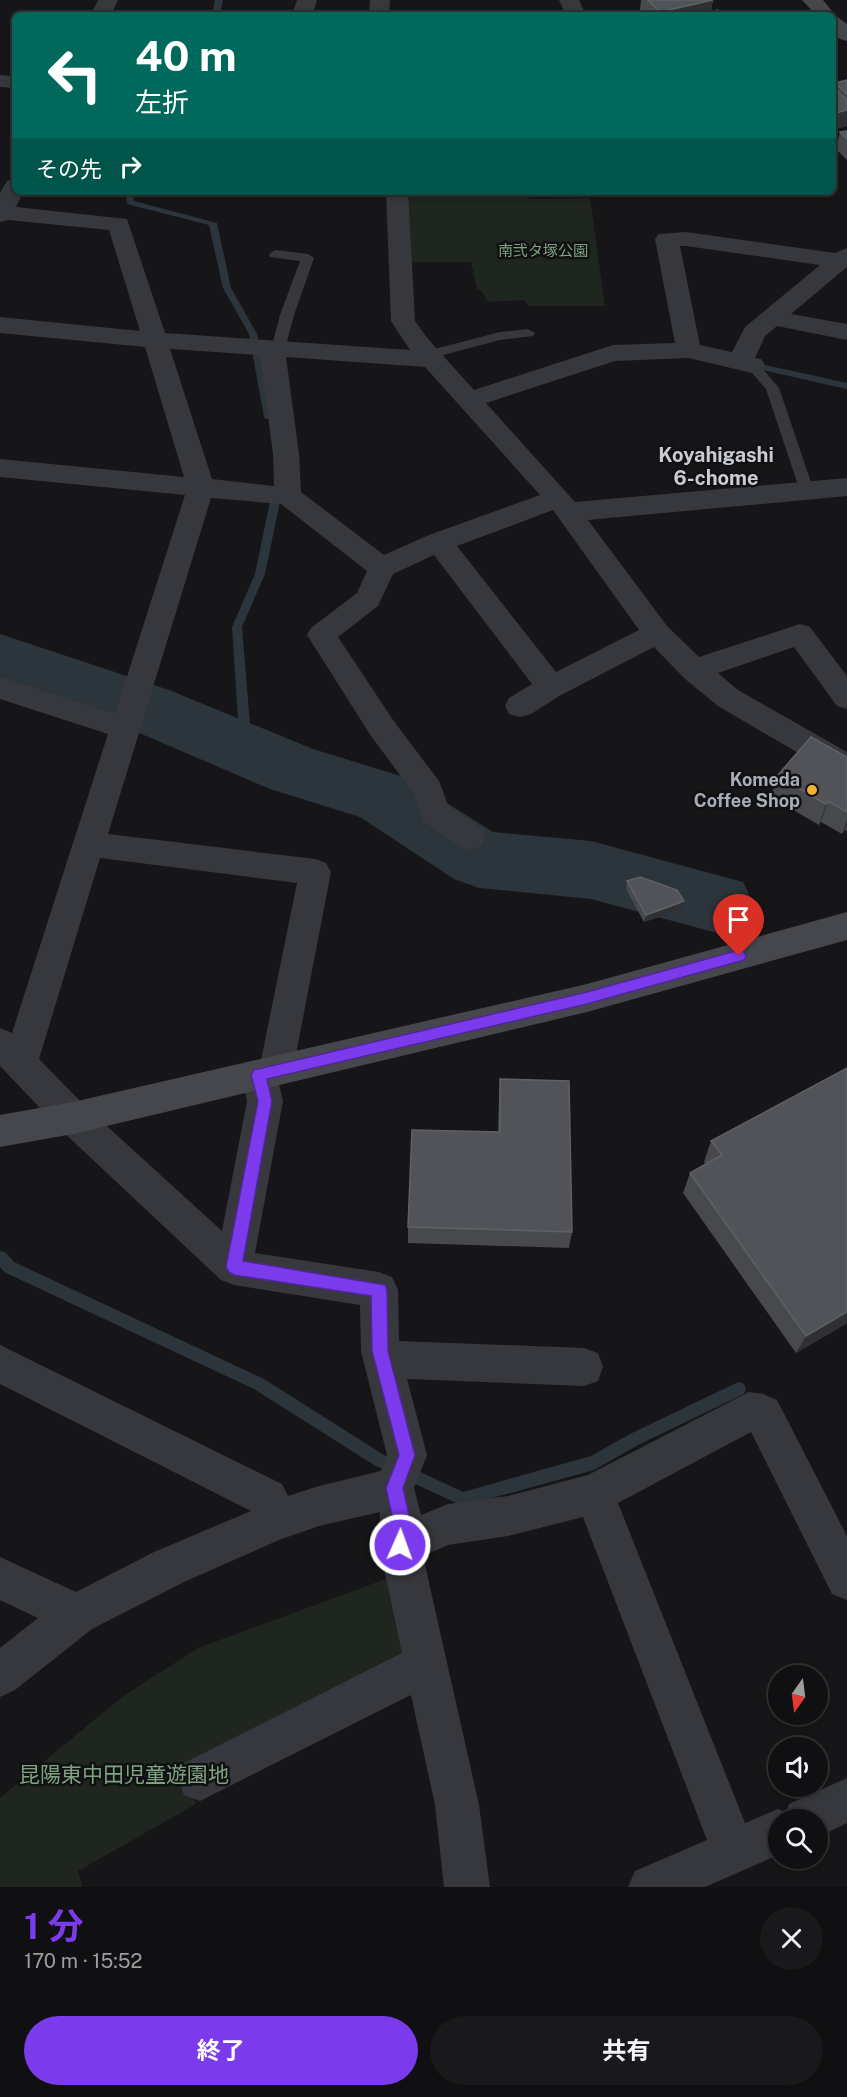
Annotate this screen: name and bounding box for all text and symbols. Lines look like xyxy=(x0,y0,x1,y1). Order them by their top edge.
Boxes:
text: 40 m xyxy=(135,31,237,80)
icon: left xyxy=(36,36,114,114)
text: 左折 xyxy=(135,86,189,118)
icon: right xyxy=(114,150,147,183)
text: その先 xyxy=(36,156,102,182)
park label: 南弐タ塚公園 xyxy=(498,242,588,259)
district label: Koyahigashi 6-chome xyxy=(658,443,774,490)
place label: Komeda Coffee Shop xyxy=(694,769,800,811)
marker: Komeda Coffee Shop xyxy=(805,783,819,797)
pin xyxy=(713,894,764,956)
icon: arrive xyxy=(722,903,755,936)
position arrow xyxy=(368,1513,432,1577)
north arrow xyxy=(768,1665,828,1725)
map controls xyxy=(768,1665,828,1869)
button: sound xyxy=(768,1737,828,1797)
park label: 昆陽東中田児童遊園地 xyxy=(19,1762,229,1787)
button: search xyxy=(768,1809,828,1869)
text: 1 分 xyxy=(24,1905,84,1947)
button: close xyxy=(760,1907,823,1970)
text: 170 m · 15:52 xyxy=(24,1949,143,1973)
button: 終了 xyxy=(24,2016,418,2085)
button: 共有 xyxy=(430,2016,823,2085)

